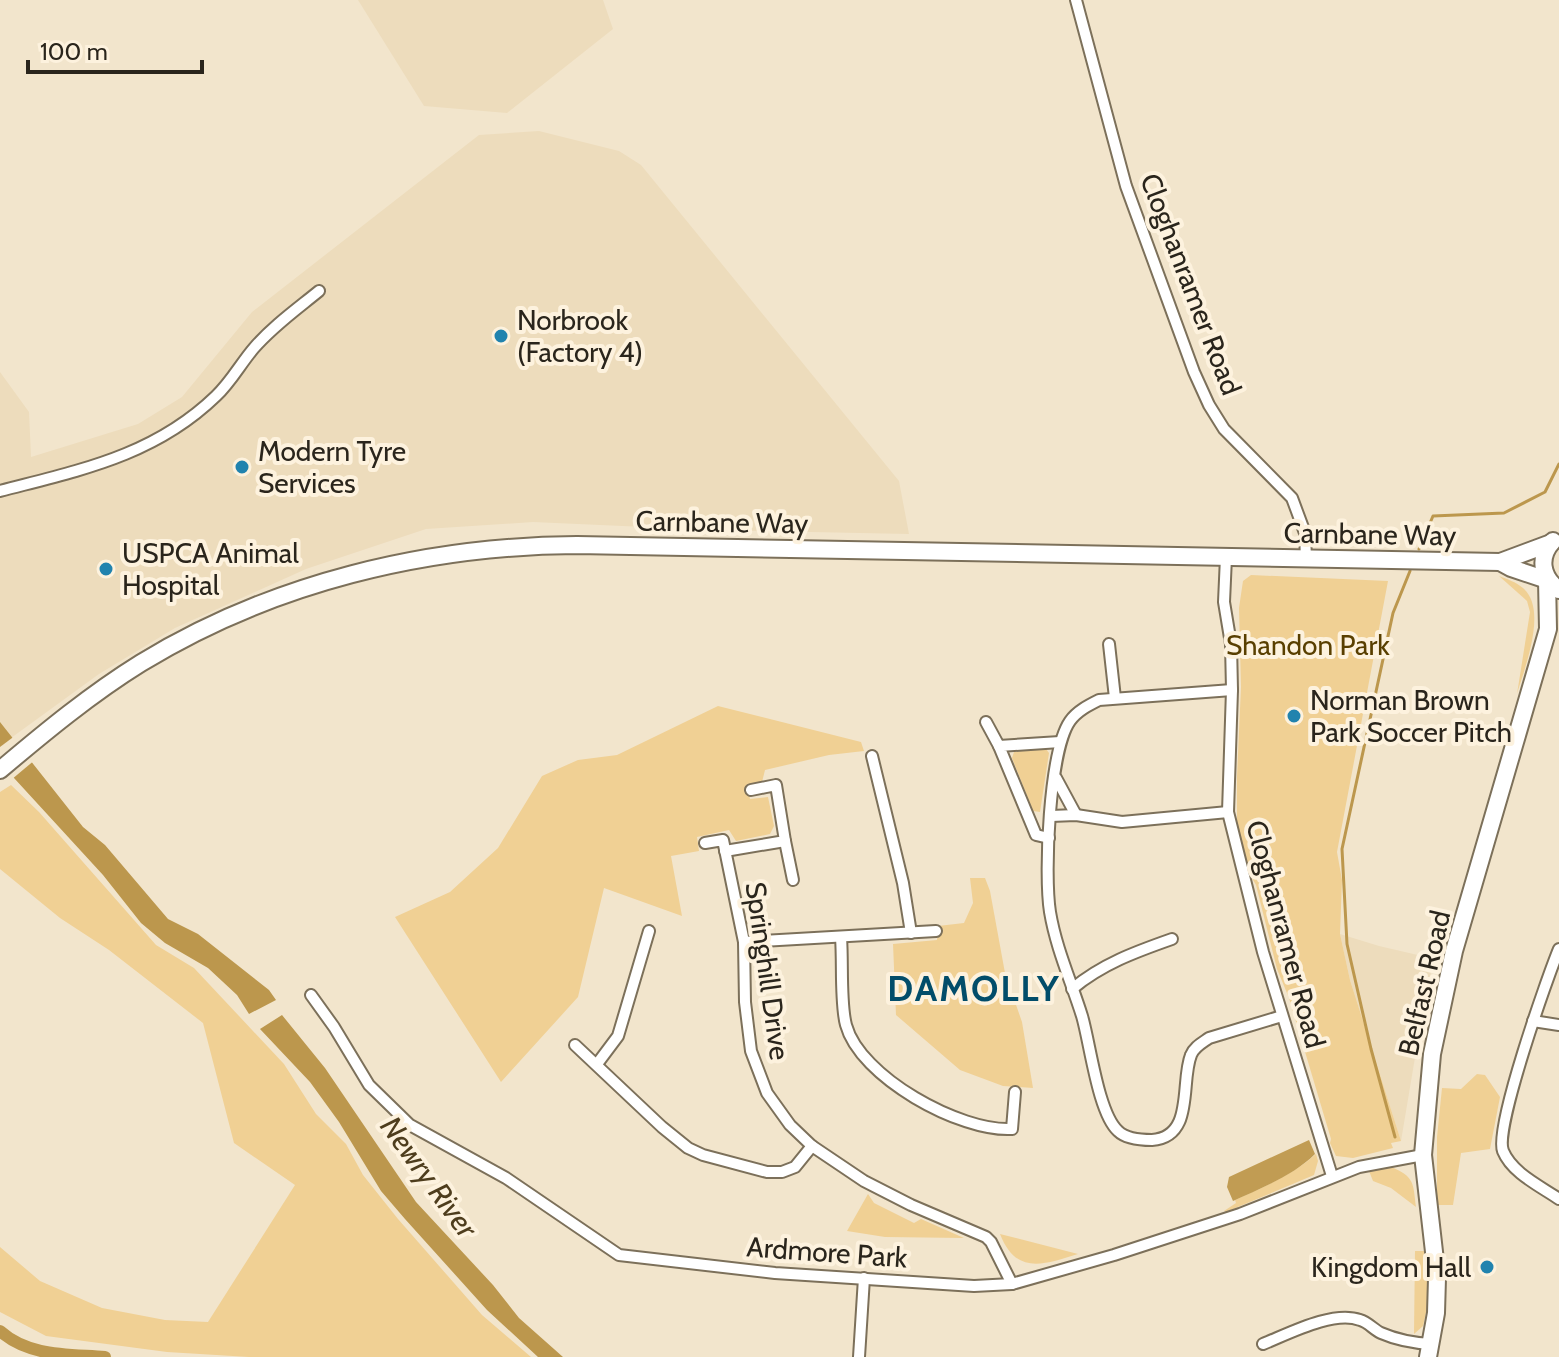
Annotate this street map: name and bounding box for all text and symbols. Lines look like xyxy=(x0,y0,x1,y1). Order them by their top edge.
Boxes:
scale bar xyxy=(28,24,202,74)
text: 100 m xyxy=(40,37,108,66)
street label: Cloghanramer Road xyxy=(1133,169,1249,399)
place label: Norbrook (Factory 4) xyxy=(517,303,643,369)
marker: Norbrook (Factory 4) xyxy=(492,327,510,345)
place label: Modern Tyre Services xyxy=(258,434,406,500)
marker: Modern Tyre Services xyxy=(233,458,251,476)
street label: Carnbane Way xyxy=(635,503,809,541)
street label: Carnbane Way xyxy=(1283,515,1457,553)
place label: USPCA Animal Hospital xyxy=(122,536,299,602)
marker: USPCA Animal Hospital xyxy=(97,560,115,578)
park label: Shandon Park xyxy=(1226,628,1390,662)
place label: Norman Brown Park Soccer Pitch xyxy=(1310,683,1512,749)
marker: Norman Brown Park Soccer Pitch xyxy=(1285,707,1303,725)
street label: Cloghanramer Road xyxy=(1239,816,1333,1052)
street label: Springhill Drive xyxy=(739,880,797,1062)
street label: Belfast Road xyxy=(1391,907,1457,1059)
district label: DAMOLLY xyxy=(887,966,1061,1010)
water label: Newry River xyxy=(373,1109,486,1246)
street label: Ardmore Park xyxy=(746,1229,909,1275)
place label: Kingdom Hall xyxy=(1311,1250,1471,1284)
marker: Kingdom Hall xyxy=(1478,1258,1496,1276)

